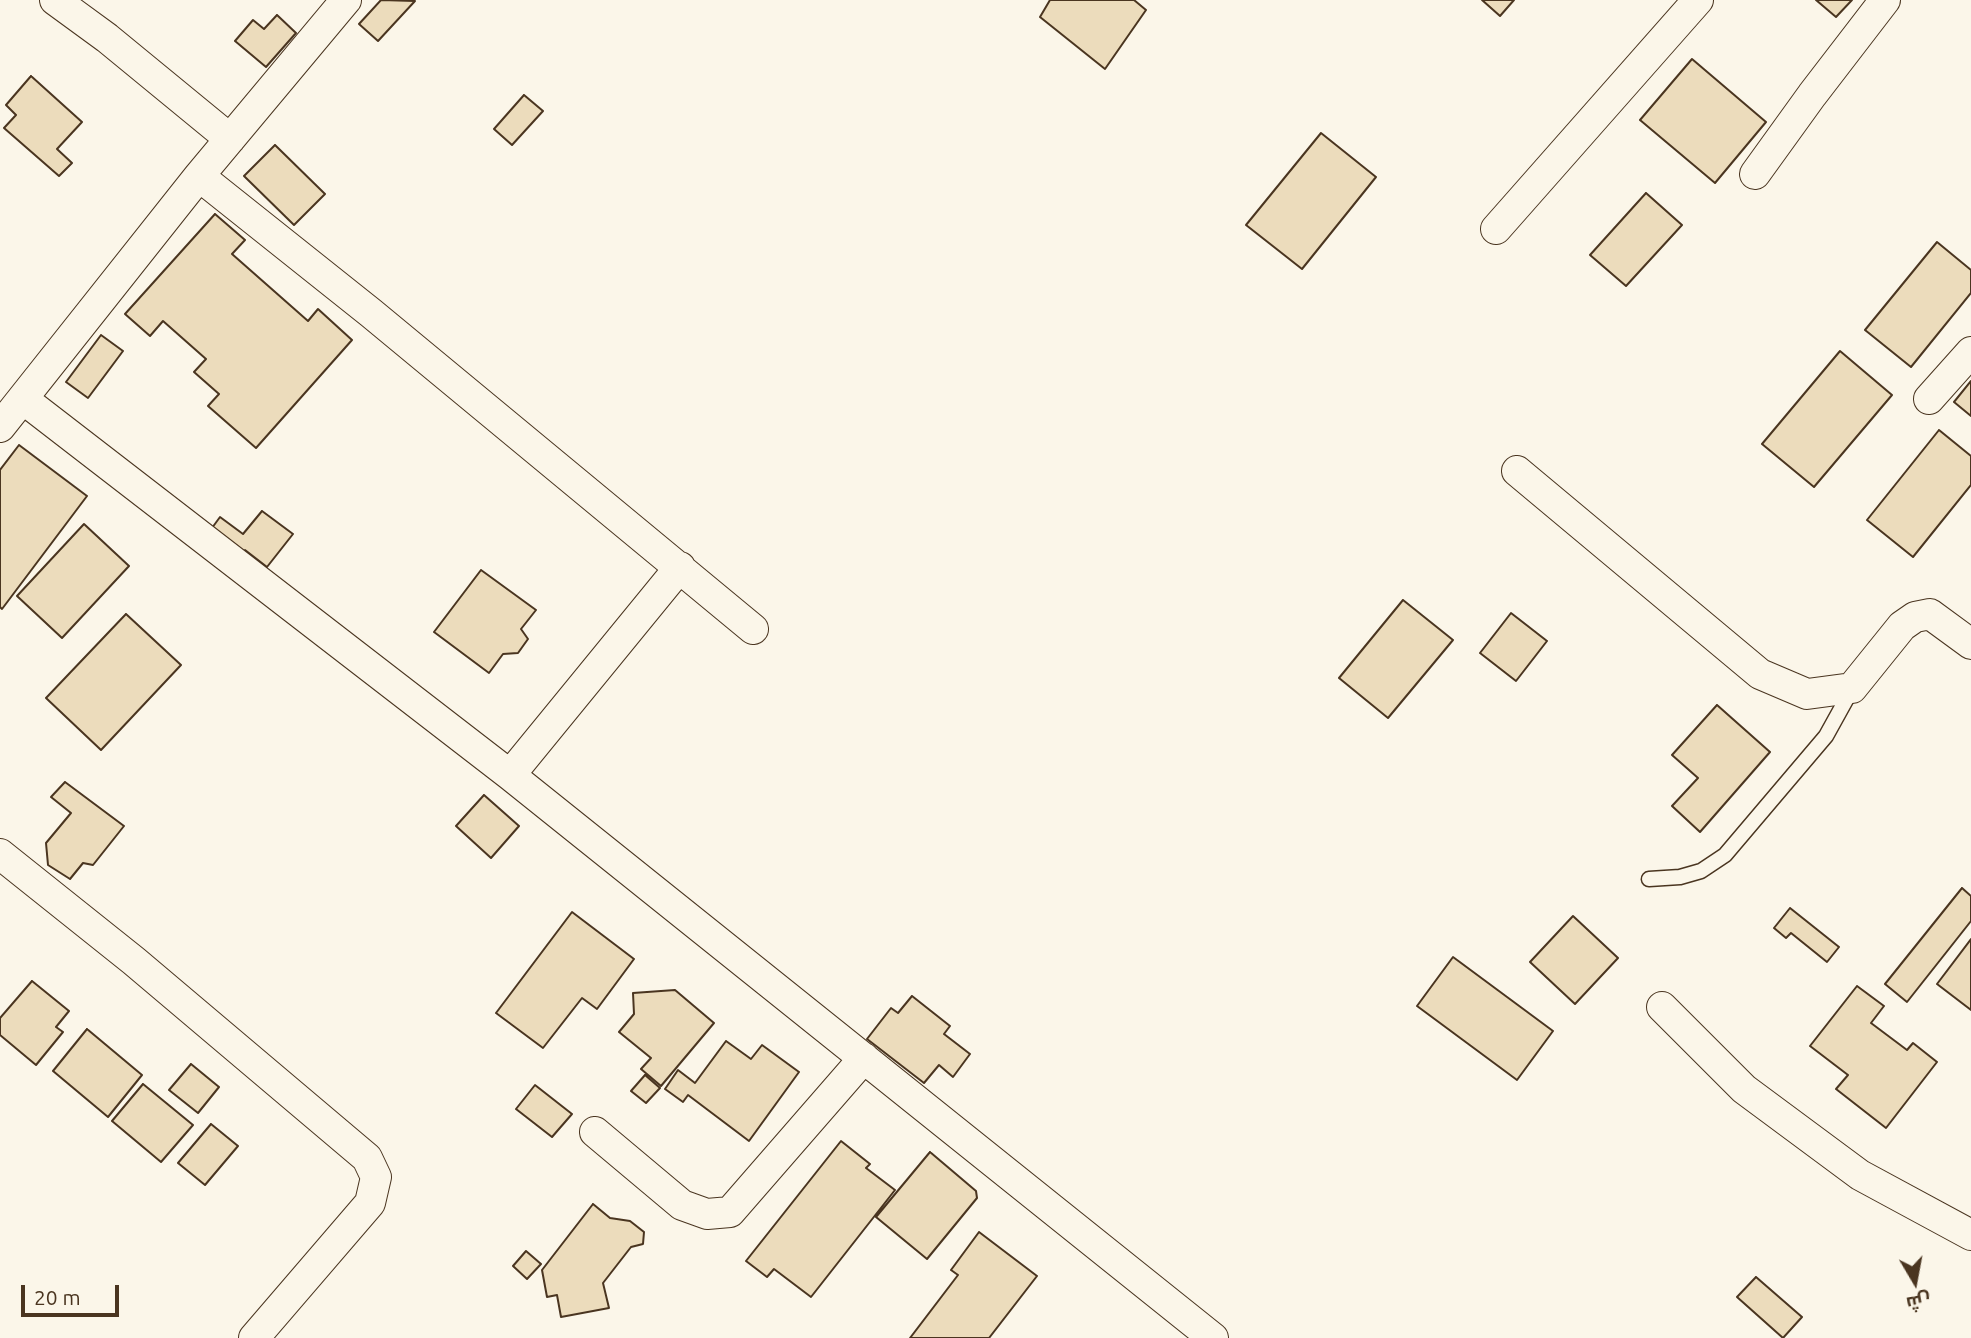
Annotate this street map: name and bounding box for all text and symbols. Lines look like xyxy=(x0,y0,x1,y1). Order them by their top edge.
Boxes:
north arrow xyxy=(1880,1247,1950,1317)
scale bar xyxy=(24,1272,122,1316)
text: 20 m xyxy=(34,1285,81,1309)
text: ش xyxy=(1905,1290,1933,1316)

